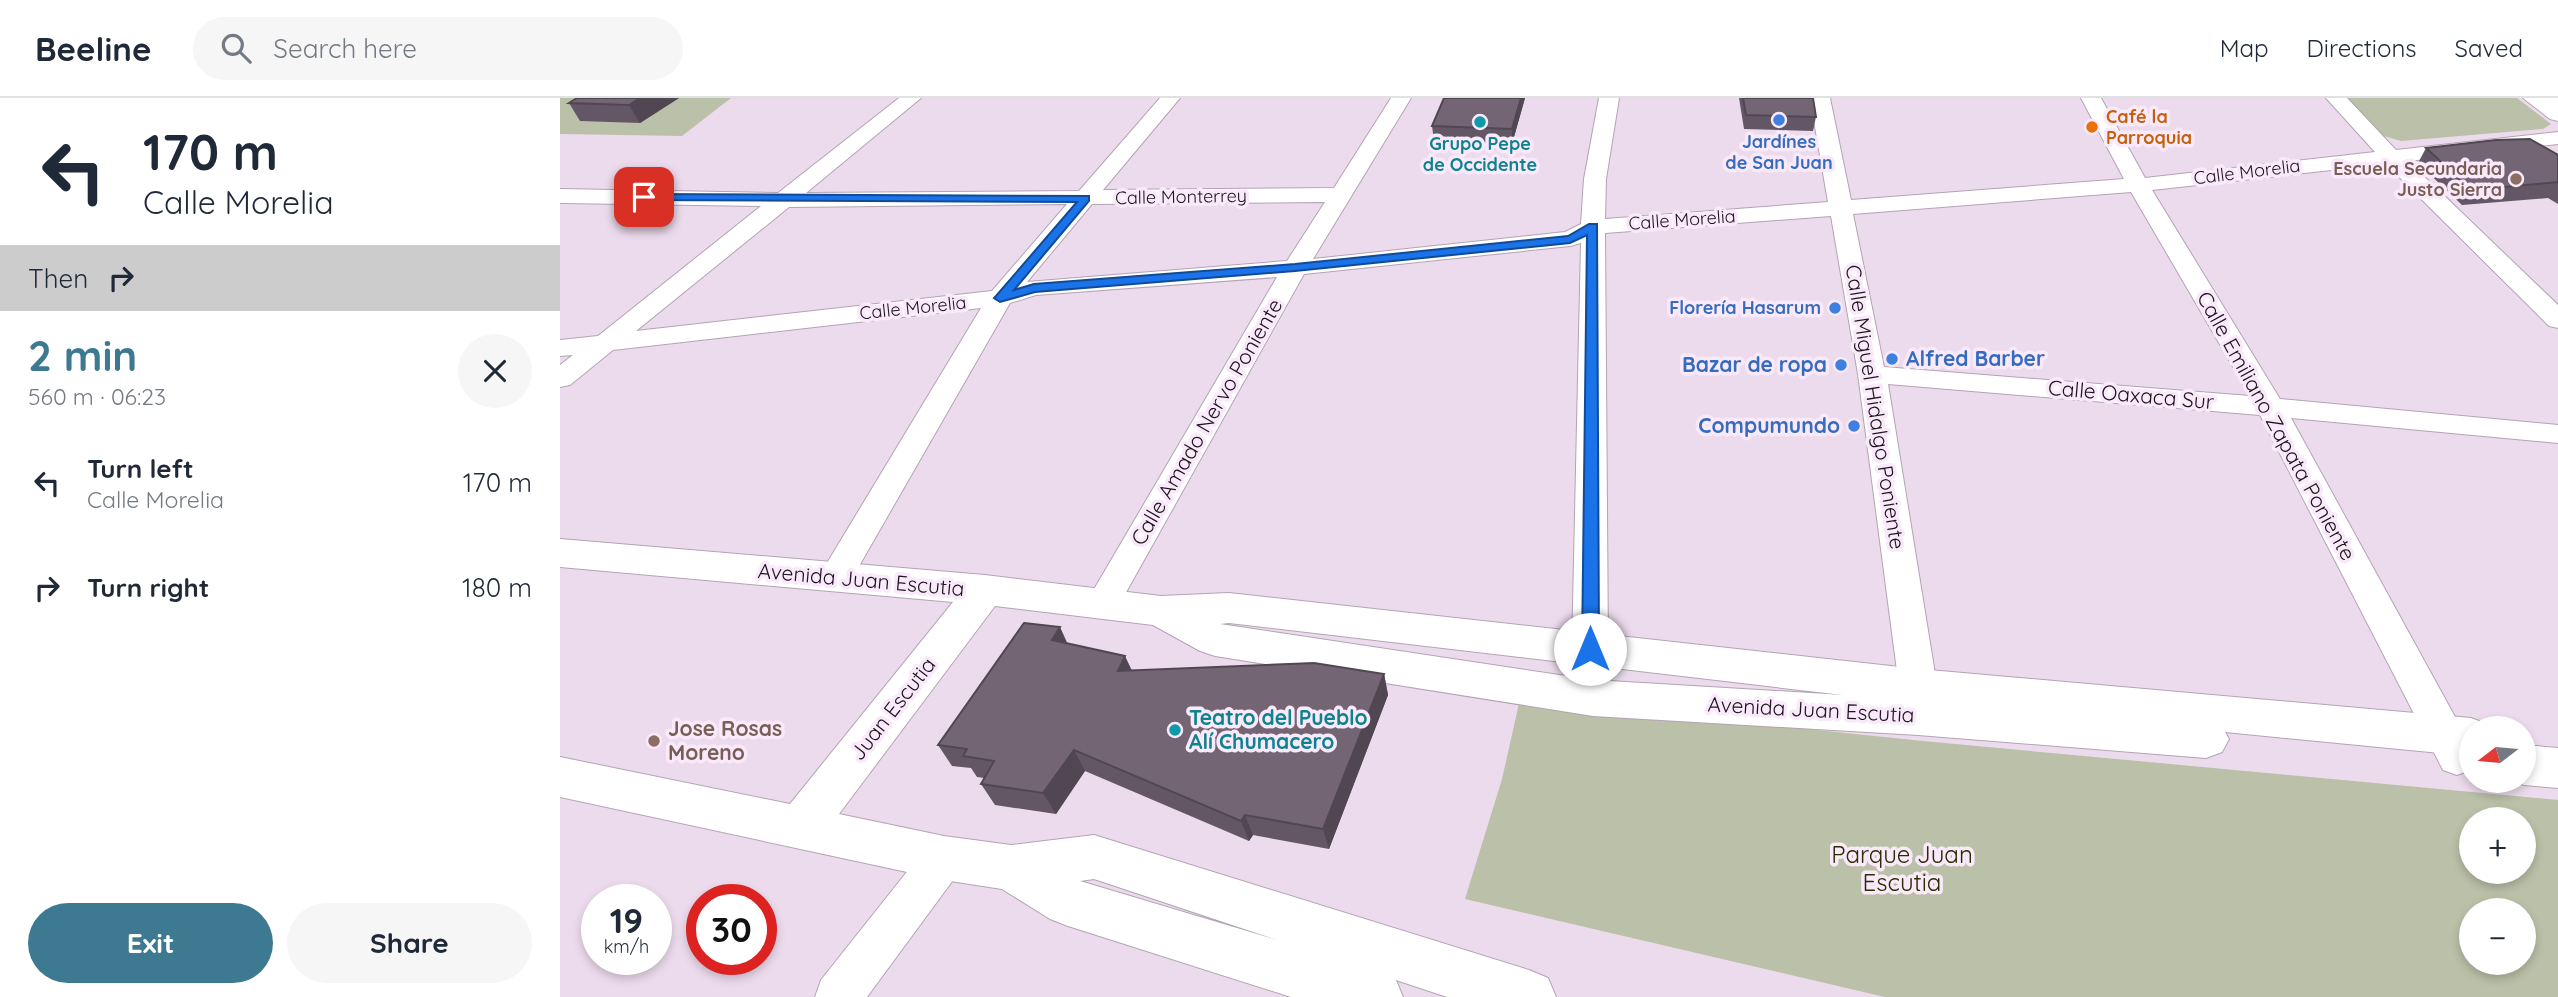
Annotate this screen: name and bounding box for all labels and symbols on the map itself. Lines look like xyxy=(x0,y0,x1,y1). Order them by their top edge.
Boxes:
place label: Café la Parroquia xyxy=(2106,105,2192,149)
marker: Jardínes de San Juan xyxy=(1771,112,1787,128)
marker: Grupo Pepe de Occidente xyxy=(1472,114,1488,130)
marker: Café la Parroquia xyxy=(2084,119,2100,135)
place label: Jardínes de San Juan xyxy=(1725,130,1833,174)
place label: Grupo Pepe de Occidente xyxy=(1423,132,1537,176)
street label: Calle Morelia xyxy=(2192,154,2302,189)
place label: Escuela Secundaria Justo Sierra xyxy=(2333,157,2502,201)
pin xyxy=(614,167,674,227)
marker: Escuela Secundaria Justo Sierra xyxy=(2508,171,2524,187)
street label: Calle Monterrey xyxy=(1115,184,1247,209)
street label: Calle Morelia xyxy=(1628,204,1736,235)
street label: Calle Miguel Hidalgo Poniente xyxy=(1841,263,1911,551)
street label: Calle Emiliano Zapata Poniente xyxy=(2192,287,2362,565)
street label: Calle Morelia xyxy=(858,290,967,325)
street label: Calle Amado Nervo Poniente xyxy=(1125,294,1287,549)
place label: Florería Hasarum xyxy=(1669,296,1821,319)
marker: Florería Hasarum xyxy=(1827,300,1843,316)
place label: Alfred Barber xyxy=(1906,345,2045,371)
place label: Bazar de ropa xyxy=(1682,351,1827,377)
marker: Alfred Barber xyxy=(1884,351,1900,367)
marker: Bazar de ropa xyxy=(1833,357,1849,373)
street label: Calle Oaxaca Sur xyxy=(2047,374,2215,414)
place label: Compumundo xyxy=(1698,412,1840,438)
marker: Compumundo xyxy=(1846,418,1862,434)
street label: Avenida Juan Escutia xyxy=(757,557,965,601)
position arrow xyxy=(1553,612,1627,686)
street label: Juan Escutia xyxy=(844,652,940,765)
street label: Avenida Juan Escutia xyxy=(1707,691,1915,727)
place label: Teatro del Pueblo Alí Chumacero xyxy=(1189,704,1368,754)
place label: Jose Rosas Moreno xyxy=(668,715,782,765)
north arrow xyxy=(2459,716,2536,793)
marker: Teatro del Pueblo Alí Chumacero xyxy=(1167,722,1183,738)
marker: Jose Rosas Moreno xyxy=(646,733,662,749)
park label: Parque Juan Escutia xyxy=(1831,839,1973,897)
speed limit sign: 30 xyxy=(686,884,777,975)

